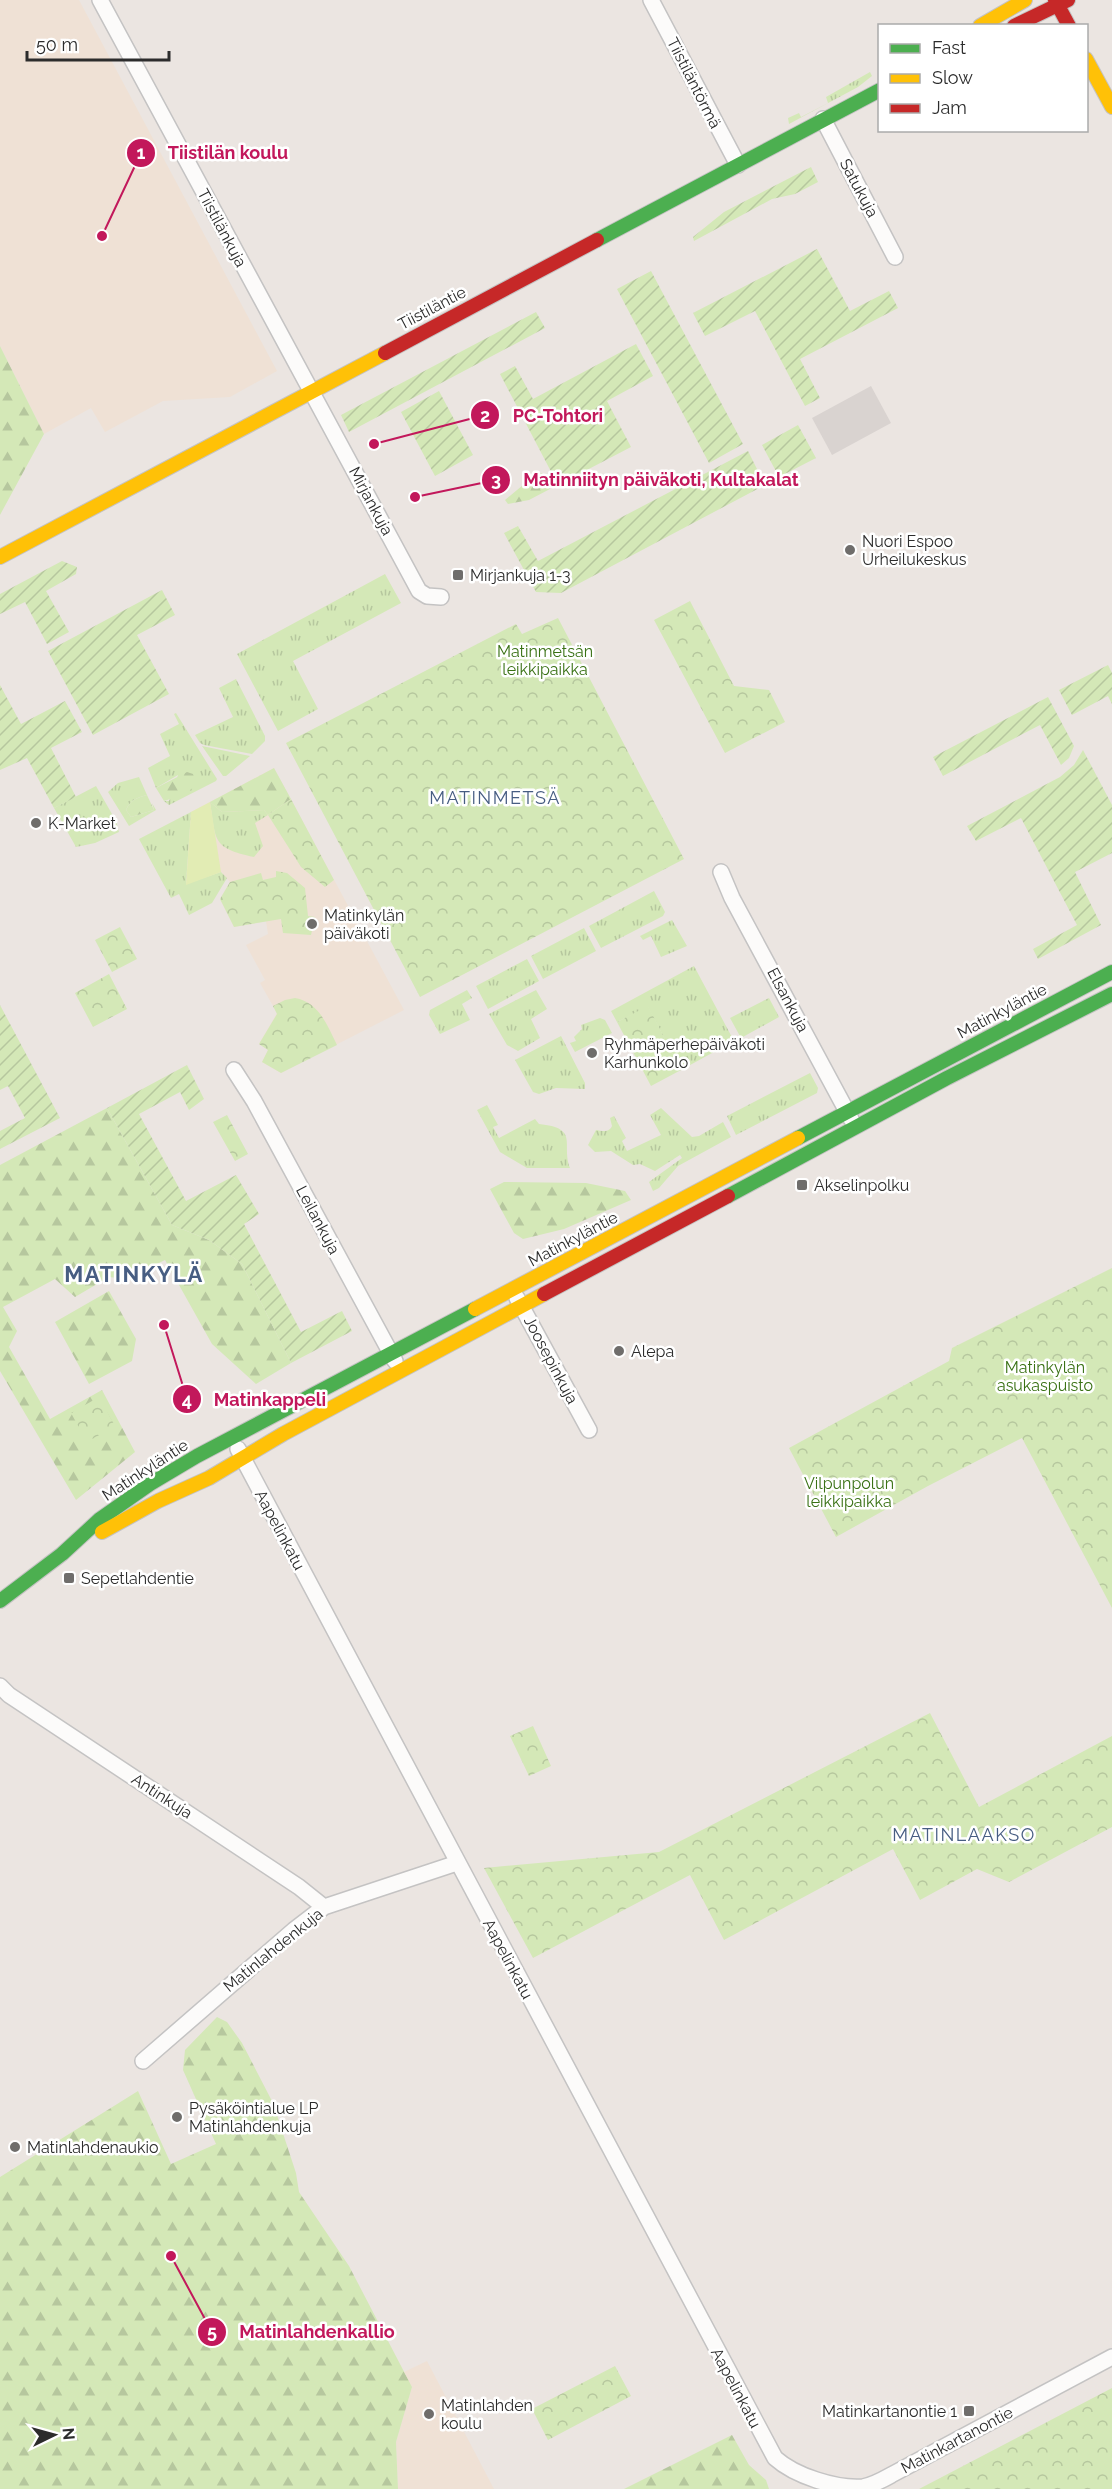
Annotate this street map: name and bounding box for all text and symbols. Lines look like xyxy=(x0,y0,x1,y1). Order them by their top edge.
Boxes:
scale bar xyxy=(27,24,170,62)
legend xyxy=(878,24,1088,132)
text: 50 m xyxy=(36,34,78,55)
street label: Tiistiläntörmä xyxy=(663,34,725,132)
text: Fast xyxy=(932,37,966,58)
text: Slow xyxy=(932,67,973,88)
text: Jam xyxy=(932,97,967,118)
callout: Tiistilän koulu xyxy=(126,135,300,171)
text: 1 xyxy=(137,142,146,163)
text: Tiistilän koulu xyxy=(168,142,288,163)
street label: Satukuja xyxy=(836,155,882,221)
street label: Tiistilänkuja xyxy=(193,186,251,270)
street label: Tiistiläntie xyxy=(395,282,469,334)
callout: PC-Tohtori xyxy=(470,397,615,433)
text: 2 xyxy=(480,405,490,426)
text: PC-Tohtori xyxy=(513,405,603,426)
callout: Matinniityn päiväkoti, Kultakalat xyxy=(481,462,811,498)
street label: Mirjankuja xyxy=(345,463,397,539)
text: 3 xyxy=(491,469,501,490)
text: Matinniityn päiväkoti, Kultakalat xyxy=(523,469,799,490)
place label: Nuori Espoo Urheilukeskus xyxy=(862,532,967,569)
marker: Nuori Espoo Urheilukeskus xyxy=(843,543,857,557)
place label: Mirjankuja 1-3 xyxy=(470,566,571,585)
marker: Mirjankuja 1-3 xyxy=(451,568,465,582)
park label: Matinmetsän leikkipaikka xyxy=(497,642,593,679)
district label: MATINMETSÄ xyxy=(429,787,561,808)
place label: K-Market xyxy=(48,814,116,833)
marker: K-Market xyxy=(29,816,43,830)
place label: Matinkylän päiväkoti xyxy=(324,906,404,943)
marker: Matinkylän päiväkoti xyxy=(305,917,319,931)
street label: Elsankuja xyxy=(763,965,813,1035)
street label: Matinkyläntie xyxy=(954,979,1050,1043)
place label: Ryhmäperhepäiväkoti Karhunkolo xyxy=(604,1035,765,1072)
marker: Ryhmäperhepäiväkoti Karhunkolo xyxy=(585,1046,599,1060)
place label: Akselinpolku xyxy=(814,1176,909,1195)
marker: Akselinpolku xyxy=(795,1178,809,1192)
street label: Leilankuja xyxy=(292,1183,344,1257)
street label: Matinkyläntie xyxy=(525,1207,621,1271)
district label: MATINKYLÄ xyxy=(64,1261,204,1287)
street label: Joosepinkuja xyxy=(520,1313,582,1407)
place label: Alepa xyxy=(631,1342,674,1361)
marker: Alepa xyxy=(612,1344,626,1358)
park label: Matinkylän asukaspuisto xyxy=(997,1358,1093,1395)
callout: Matinkappeli xyxy=(172,1381,339,1417)
text: 4 xyxy=(182,1389,192,1410)
text: Matinkappeli xyxy=(214,1389,326,1410)
street label: Matinkyläntie xyxy=(99,1435,191,1505)
park label: Vilpunpolun leikkipaikka xyxy=(804,1474,894,1511)
street label: Aapelinkatu xyxy=(251,1487,309,1573)
place label: Sepetlahdentie xyxy=(81,1569,194,1588)
marker: Sepetlahdentie xyxy=(62,1571,76,1585)
street label: Antinkuja xyxy=(128,1769,196,1823)
district label: MATINLAAKSO xyxy=(892,1824,1036,1845)
street label: Matinlahdenkuja xyxy=(220,1904,326,1996)
street label: Aapelinkatu xyxy=(479,1916,537,2002)
place label: Pysäköintialue LP Matinlahdenkuja xyxy=(189,2099,318,2136)
marker: Pysäköintialue LP Matinlahdenkuja xyxy=(170,2110,184,2124)
place label: Matinlahdenaukio xyxy=(27,2138,159,2157)
marker: Matinlahdenaukio xyxy=(8,2140,22,2154)
callout: Matinlahdenkallio xyxy=(197,2314,407,2350)
text: 5 xyxy=(207,2321,217,2342)
text: Matinlahdenkallio xyxy=(239,2321,395,2342)
street label: Aapelinkatu xyxy=(707,2345,765,2431)
place label: Matinlahden koulu xyxy=(441,2396,533,2433)
place label: Matinkartanontie 1 xyxy=(822,2402,957,2421)
street label: Matinkartanontie xyxy=(898,2403,1016,2477)
marker: Matinkartanontie 1 xyxy=(962,2404,976,2418)
north arrow xyxy=(24,2405,84,2465)
marker: Matinlahden koulu xyxy=(422,2407,436,2421)
text: N xyxy=(58,2427,78,2441)

